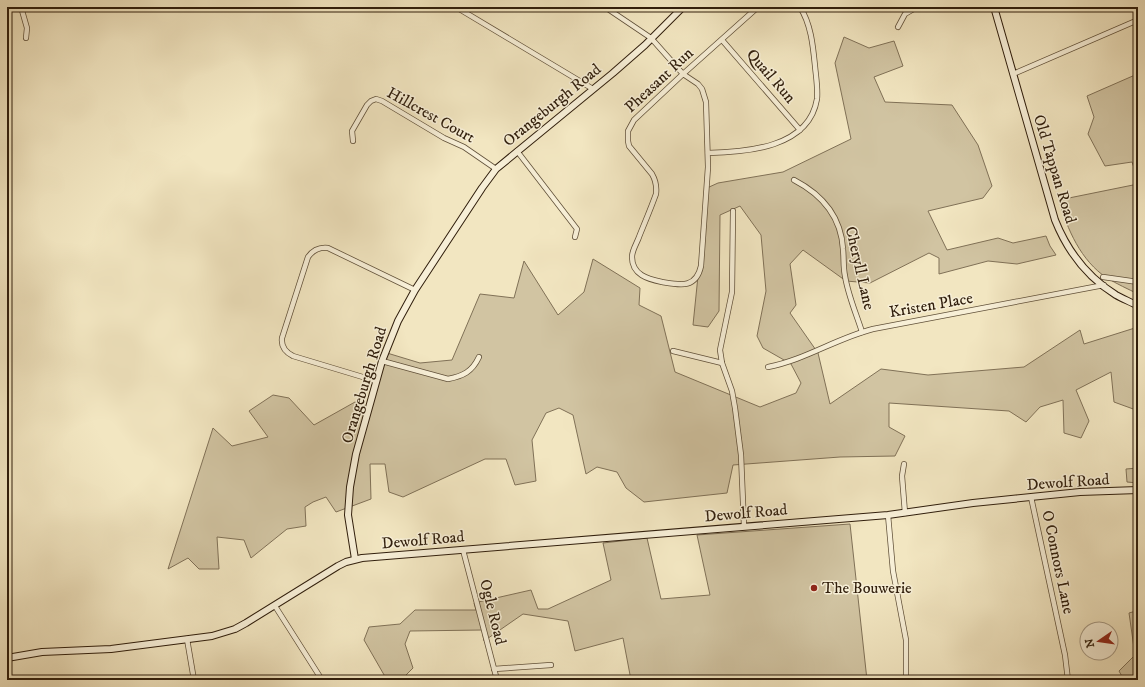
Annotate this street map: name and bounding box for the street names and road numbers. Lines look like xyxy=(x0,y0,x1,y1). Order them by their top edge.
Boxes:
street label: Pheasant Run xyxy=(620,43,698,117)
street label: Quail Run xyxy=(742,45,800,108)
street label: Orangeburgh Road xyxy=(499,59,605,151)
street label: Hillcrest Court xyxy=(383,83,479,147)
street label: Old Tappan Road xyxy=(1029,112,1081,226)
street label: Cheryll Lane xyxy=(841,224,879,312)
street label: Kristen Place xyxy=(888,288,975,322)
street label: Orangeburgh Road xyxy=(337,324,391,446)
street label: Dewolf Road xyxy=(1026,469,1110,495)
street label: Dewolf Road xyxy=(704,499,788,527)
street label: O Connors Lane xyxy=(1037,508,1079,616)
street label: Dewolf Road xyxy=(381,526,465,554)
street label: Ogle Road xyxy=(475,577,511,647)

